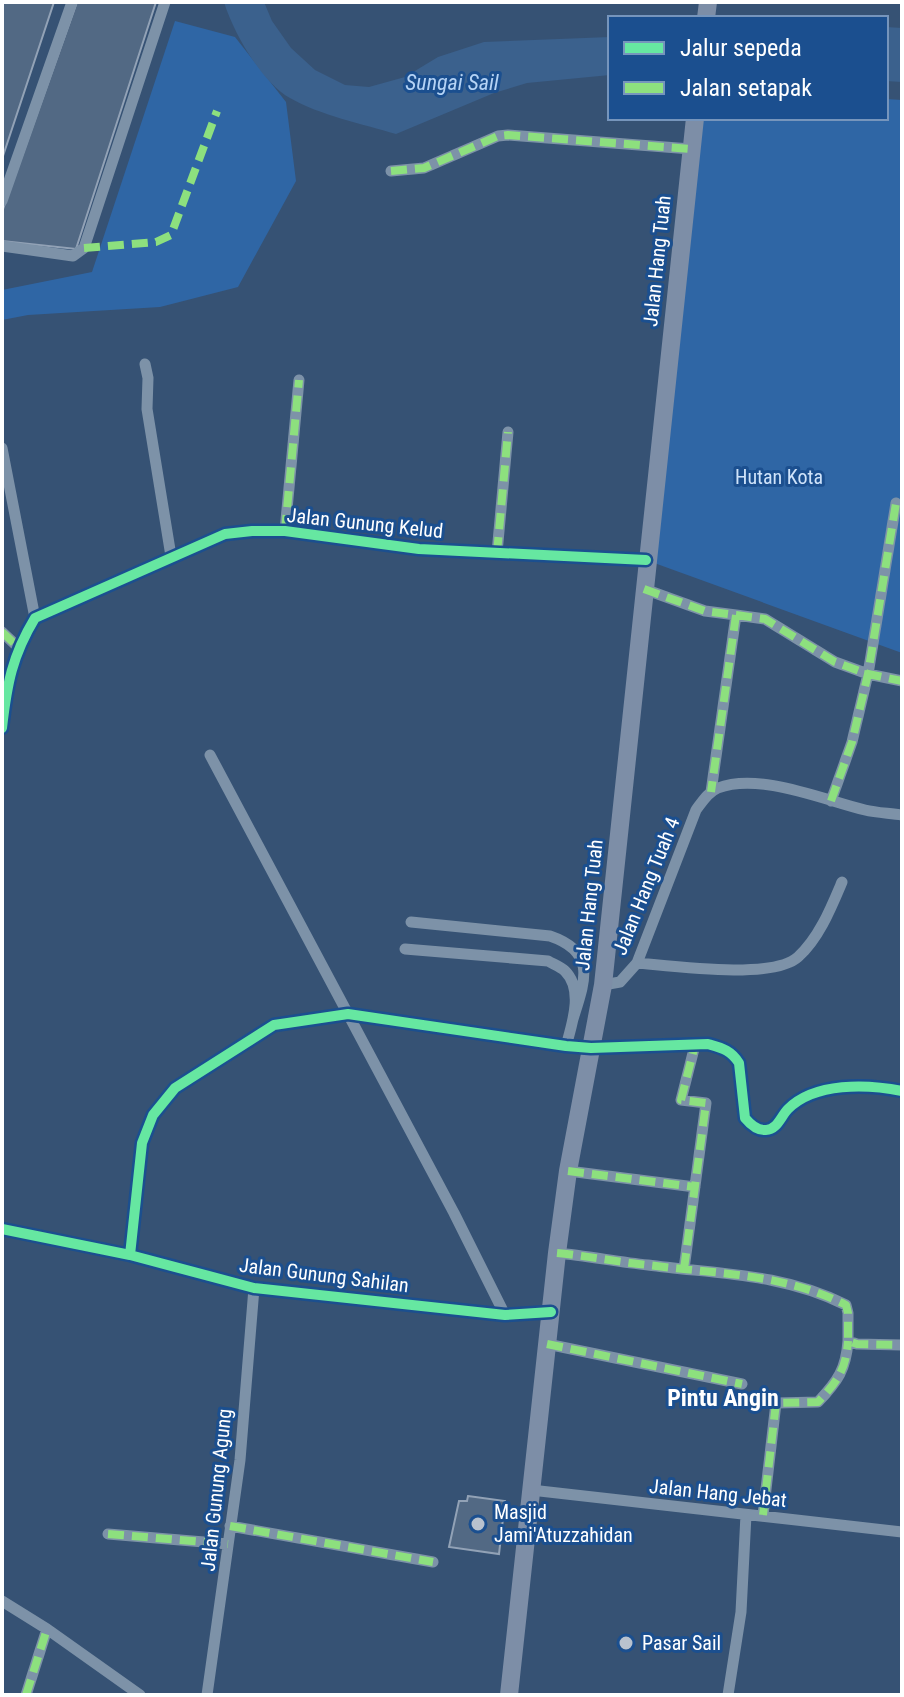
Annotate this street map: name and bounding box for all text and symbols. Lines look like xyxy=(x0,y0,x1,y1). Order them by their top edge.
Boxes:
legend xyxy=(608,16,888,120)
text: Jalur sepeda xyxy=(680,34,802,62)
water label: Sungai Sail xyxy=(405,70,500,95)
text: Jalan setapak xyxy=(680,74,812,102)
street label: Jalan Hang Tuah xyxy=(638,194,676,328)
park label: Hutan Kota xyxy=(735,465,823,489)
street label: Jalan Gunung Kelud xyxy=(286,503,444,543)
street label: Jalan Hang Tuah 4 xyxy=(607,814,685,958)
street label: Jalan Hang Tuah xyxy=(570,838,608,972)
street label: Jalan Gunung Sahilan xyxy=(238,1253,410,1297)
district label: Pintu Angin xyxy=(667,1384,779,1412)
street label: Jalan Gunung Agung xyxy=(196,1408,236,1572)
street label: Jalan Hang Jebat xyxy=(648,1474,788,1512)
place label: Masjid Jami'Atuzzahidan xyxy=(494,1500,633,1547)
marker: Masjid Jami'Atuzzahidan xyxy=(469,1515,487,1533)
place label: Pasar Sail xyxy=(642,1631,721,1655)
marker: Pasar Sail xyxy=(617,1634,635,1652)

